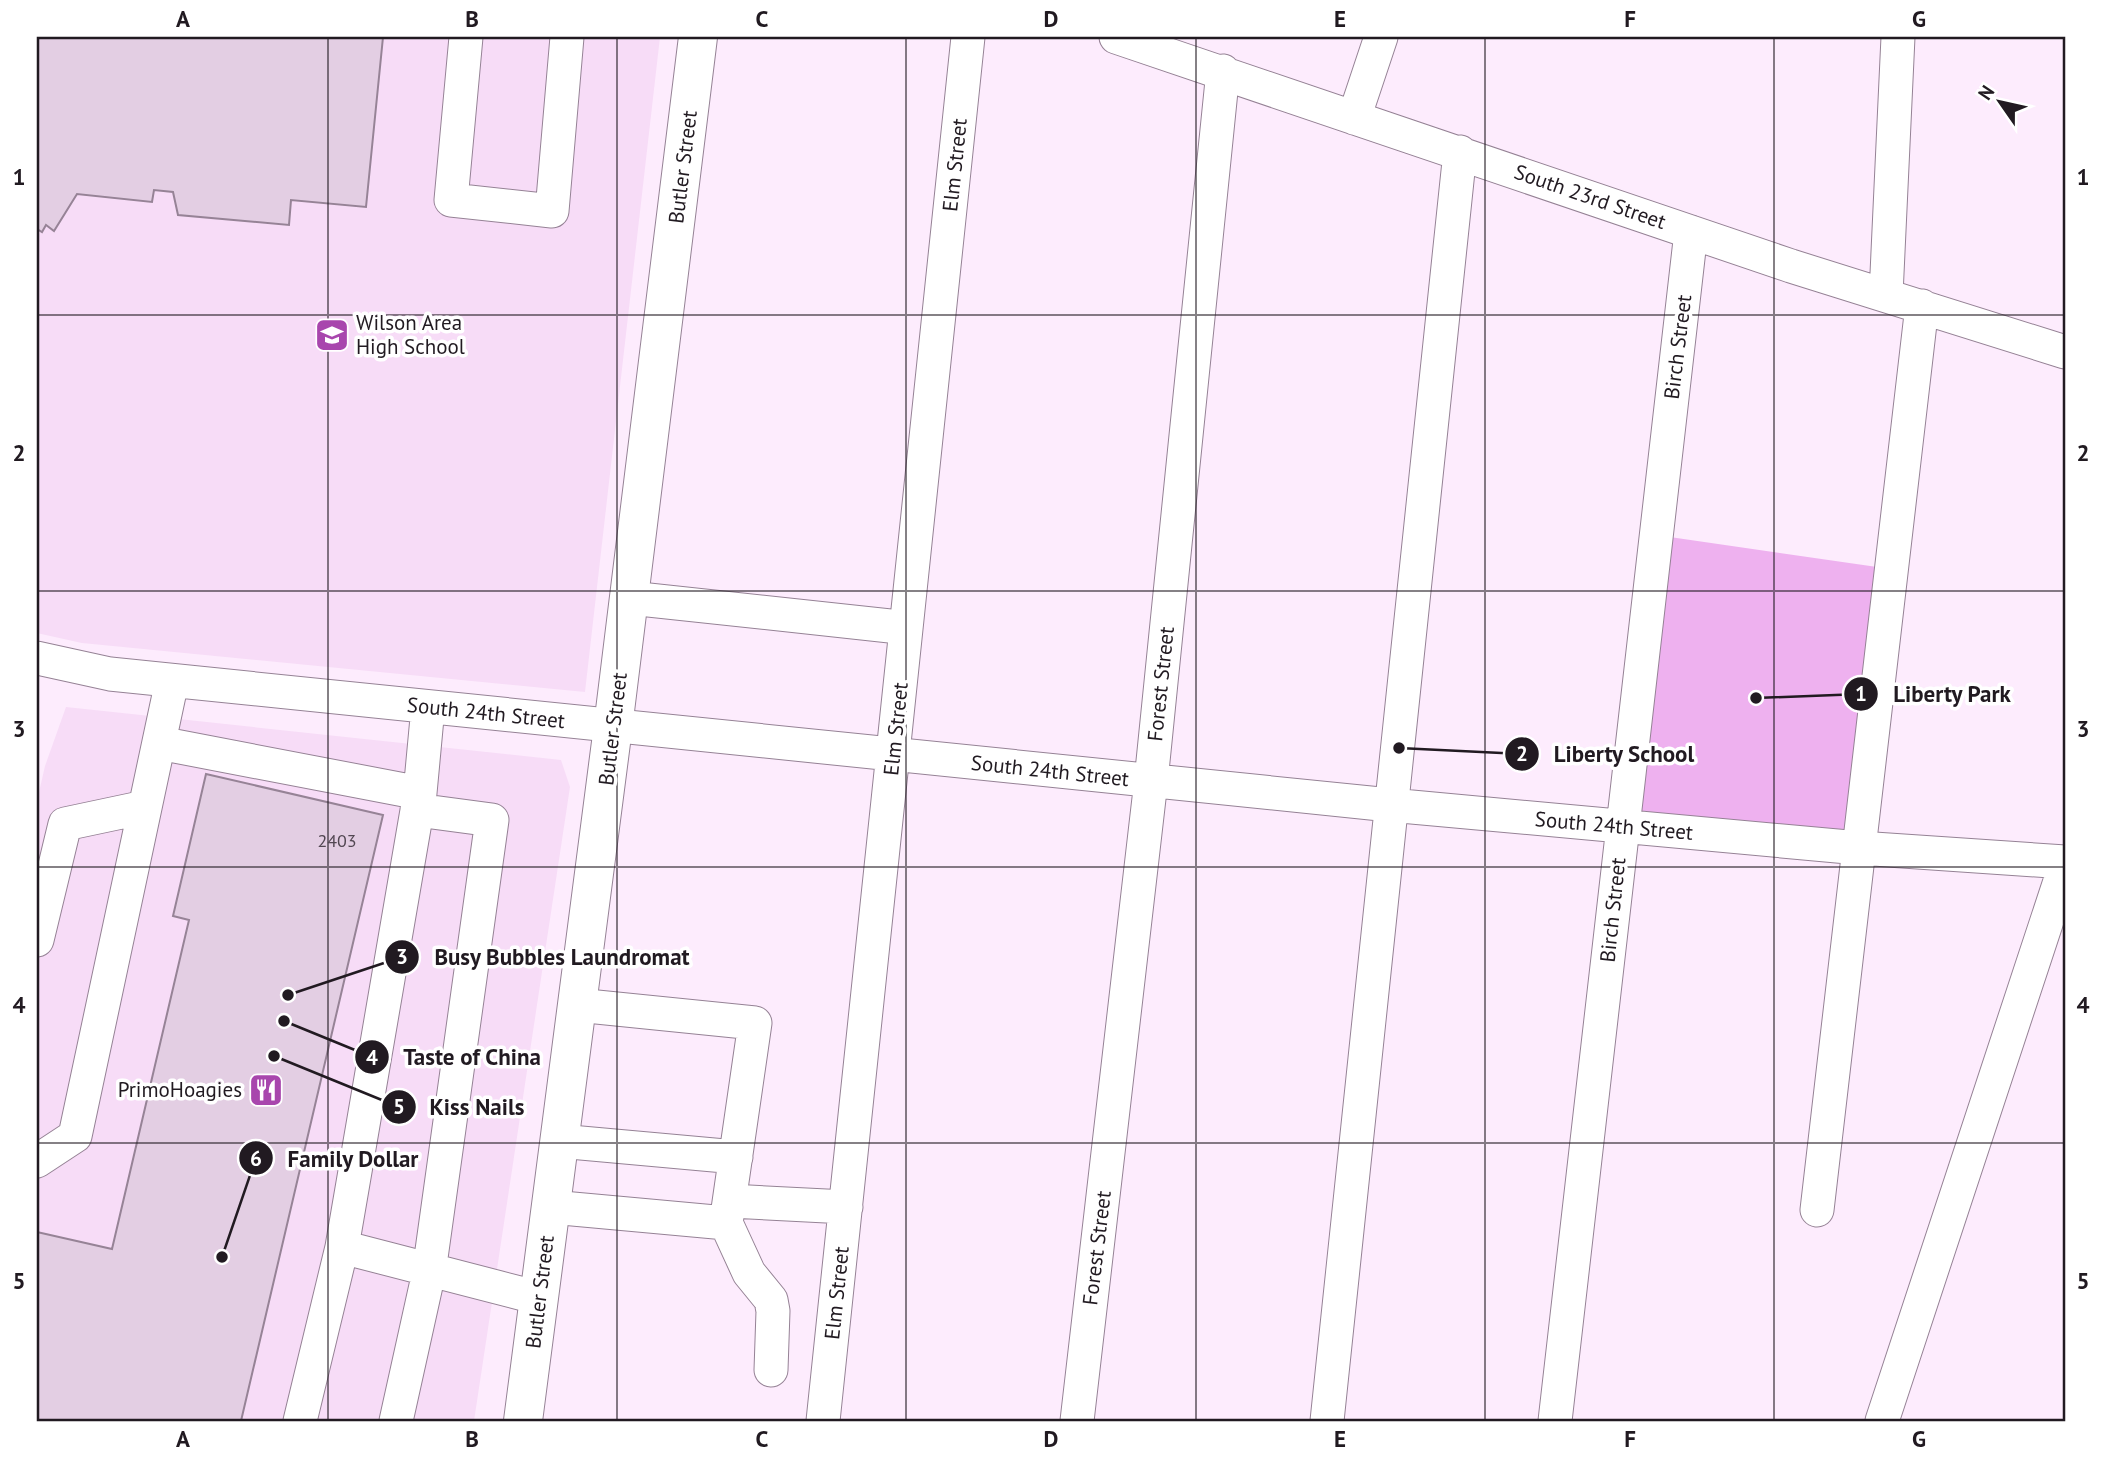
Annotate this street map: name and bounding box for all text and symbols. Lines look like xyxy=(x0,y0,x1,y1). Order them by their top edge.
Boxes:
text: A xyxy=(176,4,190,33)
text: B xyxy=(465,4,479,33)
text: C xyxy=(756,4,769,33)
text: D xyxy=(1044,4,1058,33)
text: E xyxy=(1334,4,1346,33)
text: F xyxy=(1624,4,1636,33)
text: G xyxy=(1912,4,1926,33)
north arrow xyxy=(1966,66,2036,136)
text: N xyxy=(1972,81,1999,104)
street label: Butler Street xyxy=(662,109,703,225)
street label: Elm Street xyxy=(936,117,973,213)
street label: South 23rd Street xyxy=(1511,158,1669,235)
text: 1 xyxy=(12,162,26,191)
text: 1 xyxy=(2076,162,2090,191)
street label: Birch Street xyxy=(1658,293,1697,401)
place label: Wilson Area High School xyxy=(356,309,465,360)
school or university icon: Wilson Area High School xyxy=(313,316,351,354)
text: 2 xyxy=(12,438,26,467)
text: 2 xyxy=(2076,438,2090,467)
street label: Forest Street xyxy=(1141,625,1180,743)
street label: Butler Street xyxy=(592,671,633,787)
callout: Liberty Park xyxy=(1844,672,2025,716)
text: Liberty Park xyxy=(1893,679,2011,708)
text: 1 xyxy=(1855,680,1867,707)
street label: Elm Street xyxy=(877,681,914,777)
street label: South 24th Street xyxy=(406,691,566,734)
text: 3 xyxy=(12,714,26,743)
text: 3 xyxy=(2076,714,2090,743)
callout: Liberty School xyxy=(1504,732,1709,776)
text: Liberty School xyxy=(1554,739,1694,768)
text: 2 xyxy=(1516,740,1528,767)
street label: South 24th Street xyxy=(970,749,1130,792)
street label: South 24th Street xyxy=(1534,805,1694,846)
house number: 2403 xyxy=(317,829,357,852)
street label: Birch Street xyxy=(1594,856,1631,964)
callout: Busy Bubbles Laundromat xyxy=(385,935,704,979)
text: Busy Bubbles Laundromat xyxy=(434,942,690,971)
text: 3 xyxy=(396,943,408,970)
text: 4 xyxy=(12,990,26,1019)
text: 4 xyxy=(2076,990,2090,1019)
callout: Taste of China xyxy=(354,1035,555,1079)
text: Taste of China xyxy=(403,1042,541,1071)
text: 4 xyxy=(366,1044,378,1071)
restaurant icon: PrimoHoagies xyxy=(247,1071,285,1109)
place label: PrimoHoagies xyxy=(118,1076,242,1103)
callout: Kiss Nails xyxy=(381,1085,539,1129)
text: Kiss Nails xyxy=(430,1092,525,1121)
text: 5 xyxy=(393,1093,405,1120)
callout: Family Dollar xyxy=(238,1136,433,1180)
text: Family Dollar xyxy=(288,1144,419,1173)
text: 6 xyxy=(250,1145,262,1172)
street label: Forest Street xyxy=(1076,1189,1117,1307)
street label: Butler Street xyxy=(519,1234,560,1350)
street label: Elm Street xyxy=(818,1245,855,1341)
text: 5 xyxy=(12,1266,26,1295)
text: 5 xyxy=(2076,1266,2090,1295)
text: A xyxy=(176,1424,190,1453)
text: B xyxy=(465,1424,479,1453)
text: C xyxy=(756,1424,769,1453)
text: D xyxy=(1044,1424,1058,1453)
text: E xyxy=(1334,1424,1346,1453)
text: F xyxy=(1624,1424,1636,1453)
text: G xyxy=(1912,1424,1926,1453)

